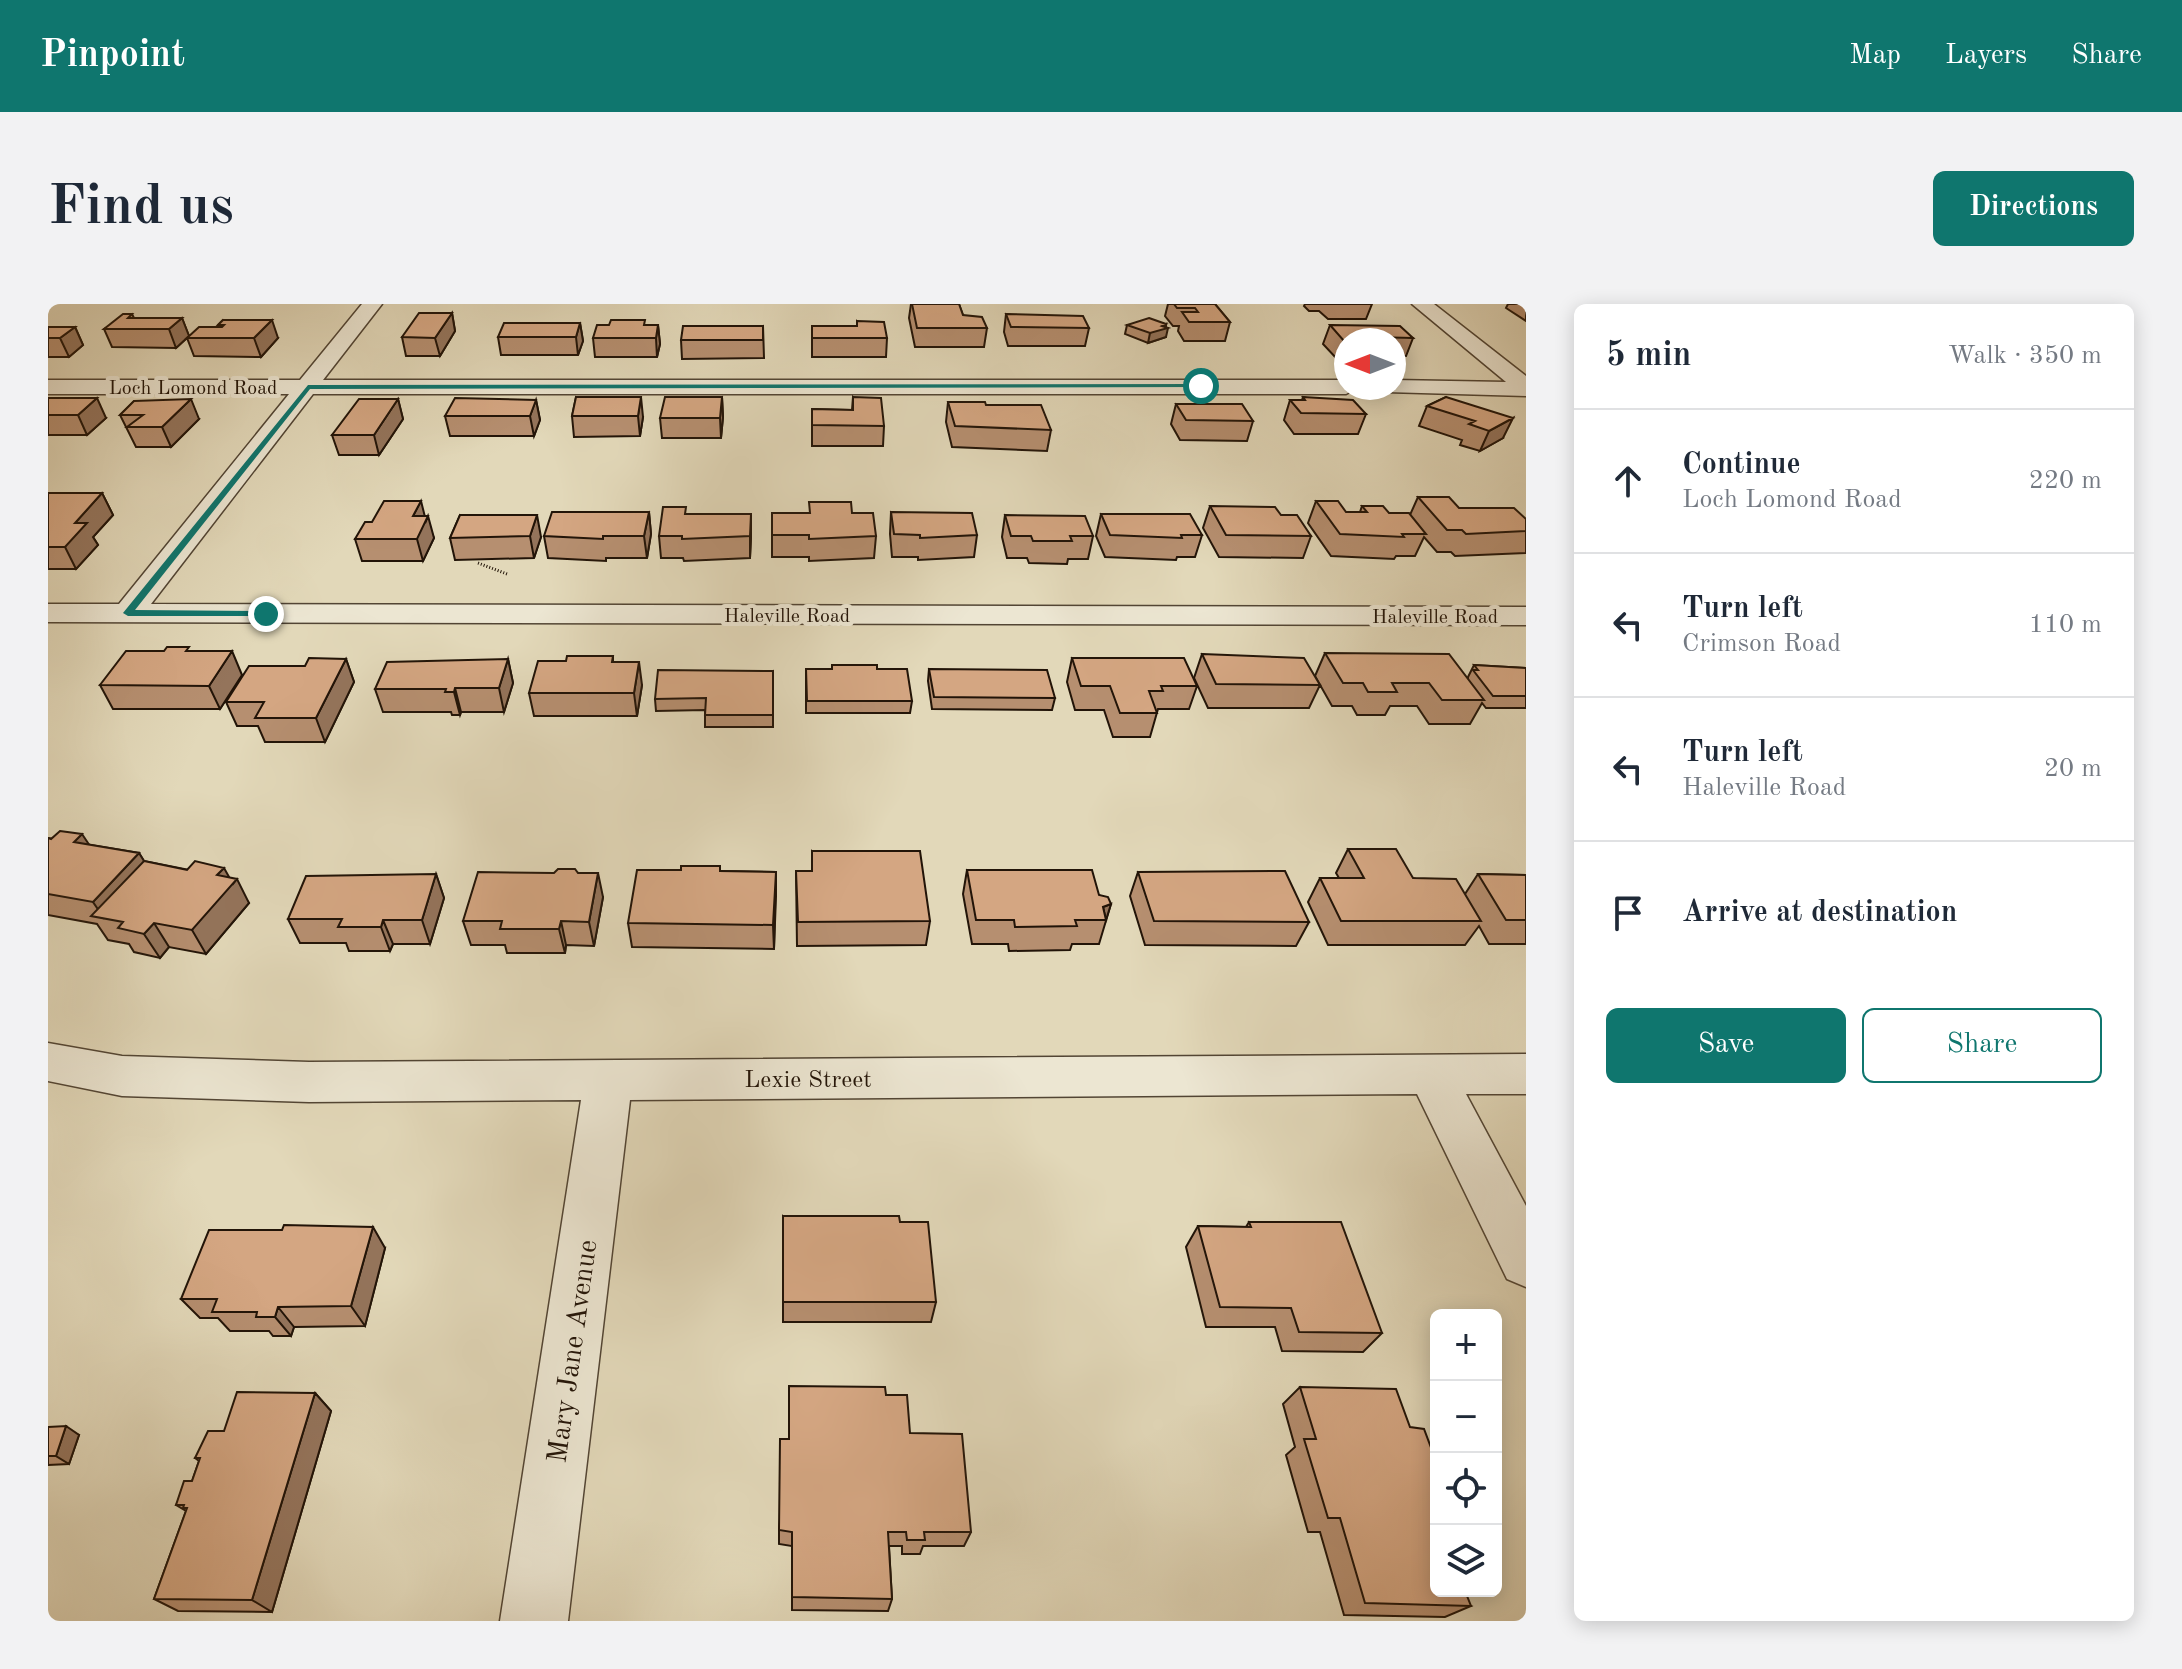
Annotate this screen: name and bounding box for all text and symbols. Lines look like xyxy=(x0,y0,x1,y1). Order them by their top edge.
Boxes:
text: Pinpoint xyxy=(40,37,185,75)
text: Map xyxy=(1849,42,1901,70)
text: Layers xyxy=(1945,42,2027,70)
text: Share xyxy=(2071,42,2142,70)
button: Directions xyxy=(1933,171,2134,246)
text: Find us xyxy=(48,180,234,236)
north arrow xyxy=(1334,328,1406,400)
text: 5 min xyxy=(1606,339,1691,373)
text: Walk · 350 m xyxy=(1948,343,2102,369)
route start xyxy=(1183,368,1219,404)
street label: Loch Lomond Road xyxy=(108,379,278,399)
text: Continue xyxy=(1682,450,1801,480)
icon: ahead xyxy=(1606,459,1650,503)
text: 220 m xyxy=(2029,468,2102,494)
text: Loch Lomond Road xyxy=(1682,487,1902,513)
text: Turn left xyxy=(1682,594,1803,624)
route end xyxy=(248,596,284,632)
icon: left xyxy=(1606,603,1650,647)
street label: Haleville Road xyxy=(724,607,850,627)
street label: Haleville Road xyxy=(1372,608,1498,628)
text: 110 m xyxy=(2029,612,2102,638)
text: Crimson Road xyxy=(1682,631,1841,657)
text: Turn left xyxy=(1682,738,1803,768)
icon: left xyxy=(1606,747,1650,791)
text: 20 m xyxy=(2044,756,2102,782)
text: Haleville Road xyxy=(1682,775,1846,801)
icon: arrive xyxy=(1606,891,1650,935)
text: Arrive at destination xyxy=(1682,898,1957,928)
button: Save xyxy=(1606,1008,1846,1083)
button: Share xyxy=(1862,1008,2102,1083)
street label: Lexie Street xyxy=(744,1069,872,1093)
street label: Mary Jane Avenue xyxy=(544,1238,604,1465)
map controls xyxy=(1430,1309,1502,1597)
button: + xyxy=(1430,1309,1502,1381)
button: − xyxy=(1430,1381,1502,1453)
button: locate xyxy=(1430,1453,1502,1525)
button: layers xyxy=(1430,1525,1502,1597)

